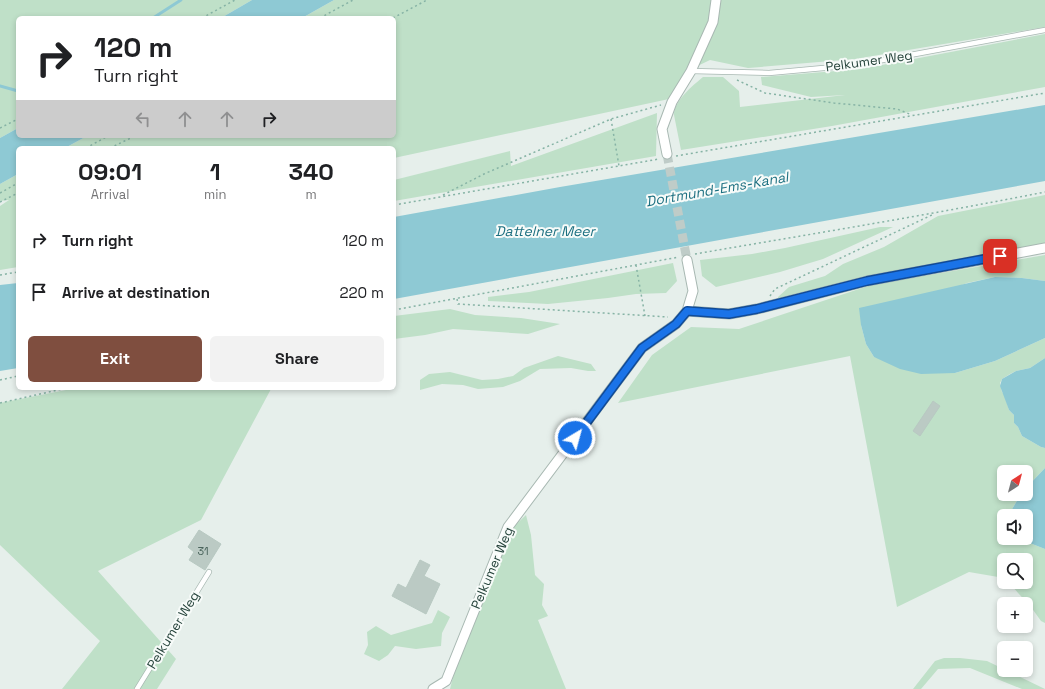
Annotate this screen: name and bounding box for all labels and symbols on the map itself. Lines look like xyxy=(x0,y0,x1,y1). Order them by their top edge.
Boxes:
street label: Pelkumer Weg xyxy=(824,46,914,76)
water label: Dortmund-Ems-Kanal xyxy=(644,167,791,210)
water label: Dattelner Meer xyxy=(495,222,597,240)
pin xyxy=(983,239,1017,273)
position arrow xyxy=(554,417,596,459)
north arrow xyxy=(997,465,1033,501)
street label: Pelkumer Weg xyxy=(467,524,517,612)
house number: 31 xyxy=(197,544,209,558)
street label: Pelkumer Weg xyxy=(143,588,203,672)

